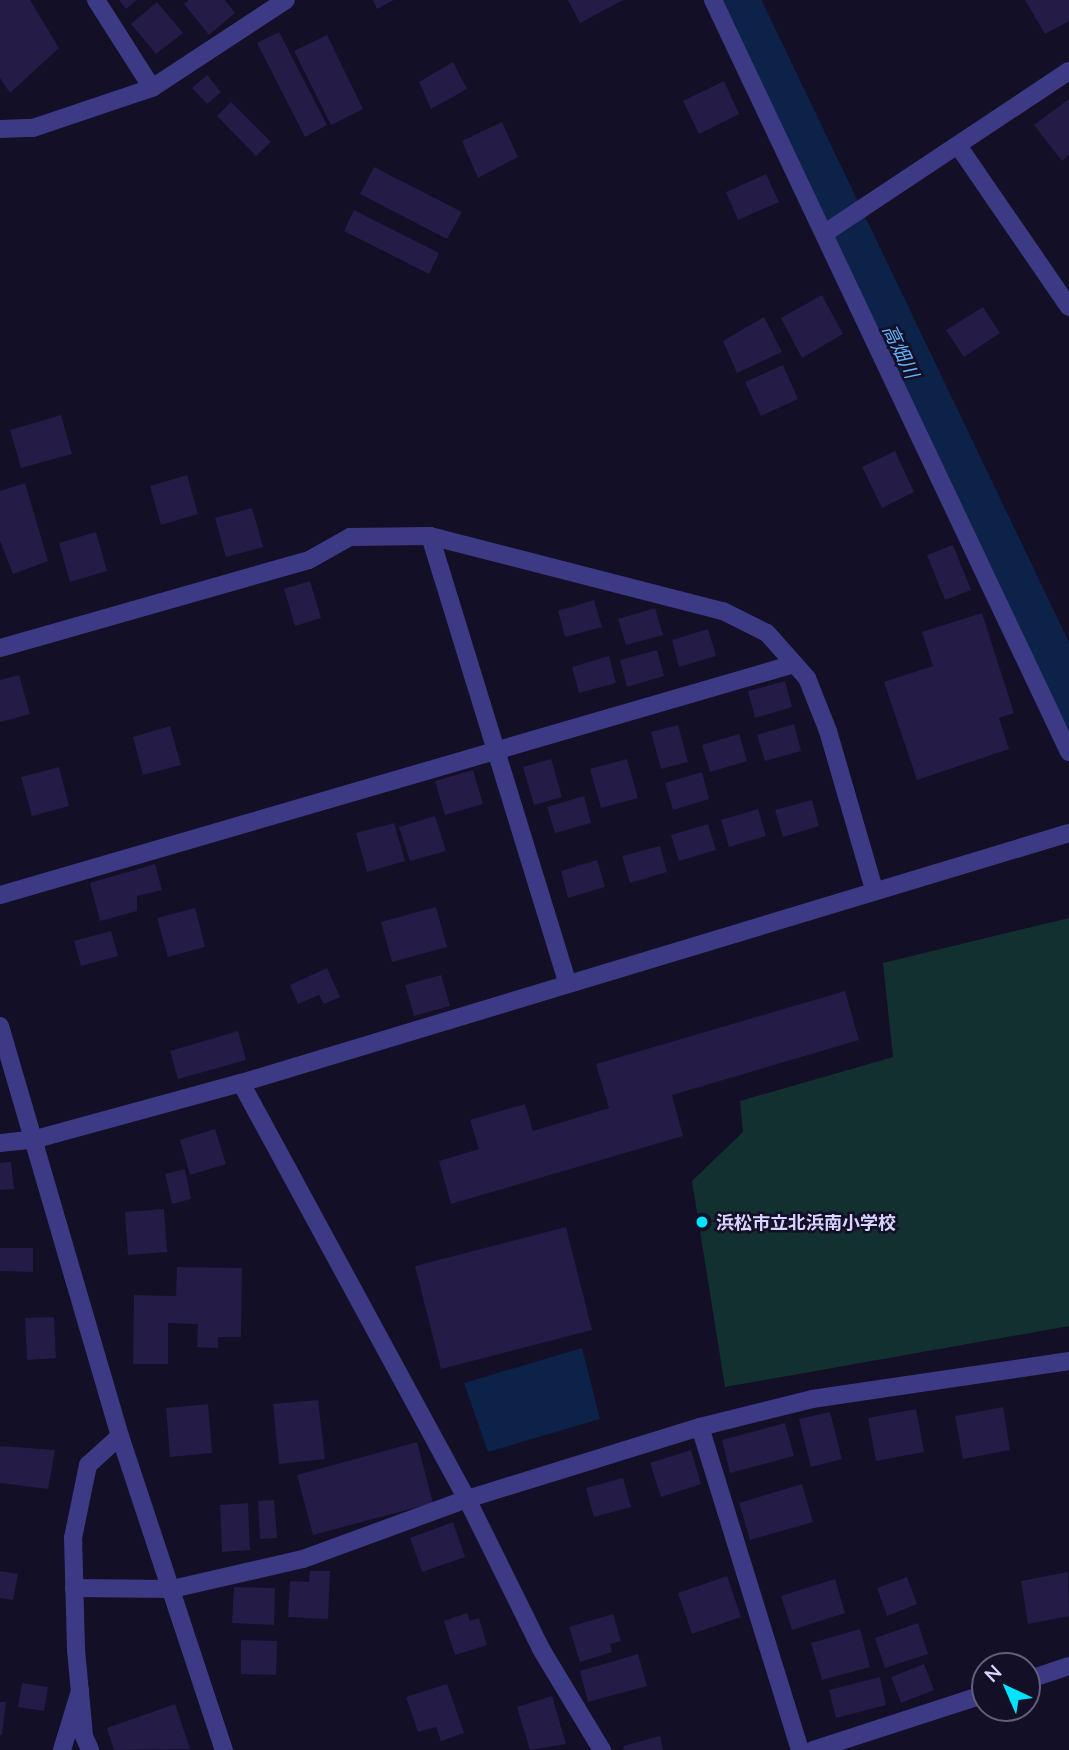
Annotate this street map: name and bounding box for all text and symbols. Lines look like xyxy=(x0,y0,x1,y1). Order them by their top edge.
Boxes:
water label: 高畑川 xyxy=(878,320,924,382)
place label: 浜松市立北浜南小学校 xyxy=(716,1211,896,1233)
marker: 浜松市立北浜南小学校 xyxy=(694,1214,710,1230)
north arrow xyxy=(971,1652,1041,1722)
text: N xyxy=(979,1660,1006,1686)

